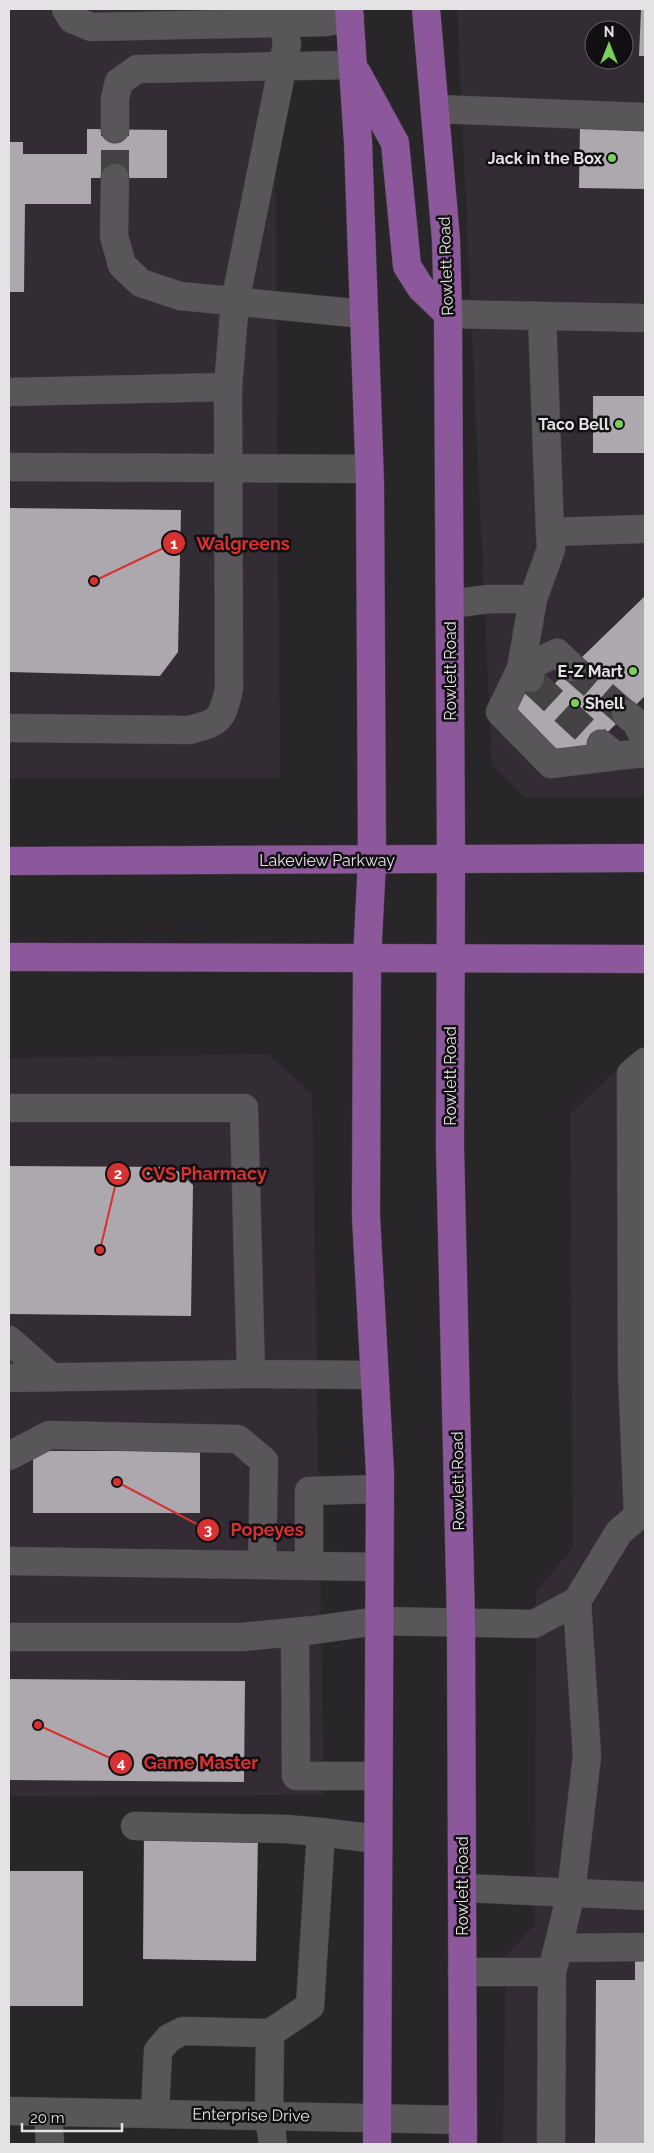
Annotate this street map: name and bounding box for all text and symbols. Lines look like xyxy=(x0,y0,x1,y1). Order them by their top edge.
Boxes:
north arrow xyxy=(584,20,634,70)
text: N xyxy=(604,24,614,40)
place label: Jack in the Box xyxy=(488,149,603,168)
marker: Jack in the Box xyxy=(606,152,618,164)
street label: Rowlett Road xyxy=(435,216,457,316)
place label: Taco Bell xyxy=(538,415,610,434)
marker: Taco Bell xyxy=(613,418,625,430)
callout: Walgreens xyxy=(161,527,300,560)
text: Walgreens xyxy=(196,533,290,554)
text: 1 xyxy=(170,535,178,553)
street label: Rowlett Road xyxy=(441,621,460,721)
place label: E-Z Mart xyxy=(558,662,623,681)
marker: E-Z Mart xyxy=(627,665,639,677)
place label: Shell xyxy=(585,694,625,713)
marker: Shell xyxy=(569,697,581,709)
street label: Lakeview Parkway xyxy=(259,851,395,870)
street label: Rowlett Road xyxy=(441,1026,460,1126)
callout: CVS Pharmacy xyxy=(106,1157,277,1190)
text: CVS Pharmacy xyxy=(141,1163,267,1184)
text: 2 xyxy=(114,1165,122,1183)
street label: Rowlett Road xyxy=(448,1431,468,1531)
callout: Popeyes xyxy=(196,1514,314,1547)
text: Popeyes xyxy=(230,1519,304,1540)
text: 3 xyxy=(204,1521,212,1539)
callout: Game Master xyxy=(109,1746,268,1779)
text: Game Master xyxy=(144,1752,258,1773)
text: 4 xyxy=(117,1754,126,1772)
street label: Rowlett Road xyxy=(453,1836,472,1936)
scale bar xyxy=(22,2100,122,2132)
street label: Enterprise Drive xyxy=(192,2104,310,2126)
text: 20 m xyxy=(30,2109,65,2127)

